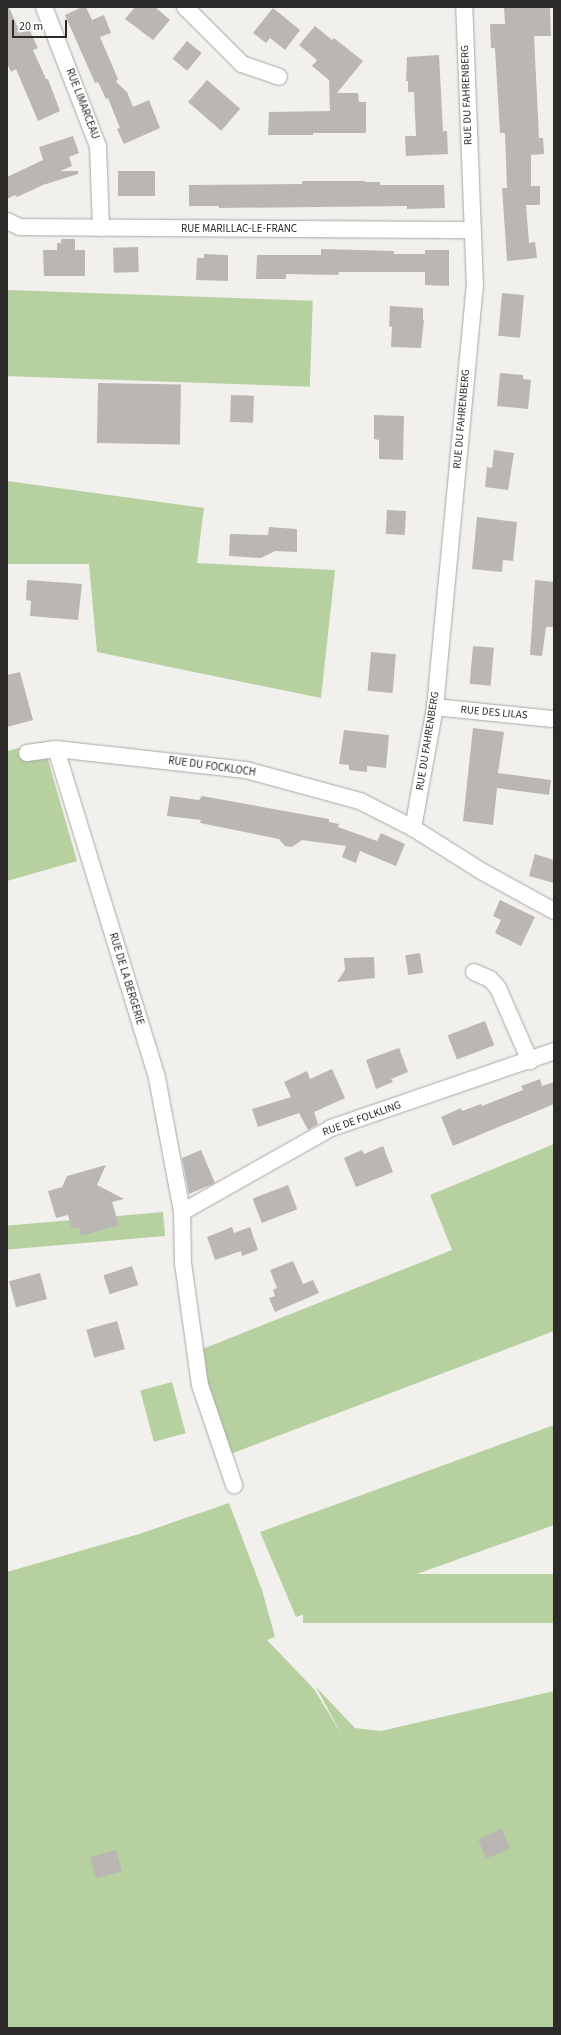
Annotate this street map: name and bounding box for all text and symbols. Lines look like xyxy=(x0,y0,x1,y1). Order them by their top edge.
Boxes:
scale bar xyxy=(14,12,69,38)
text: 20 m xyxy=(19,18,43,35)
street label: RUE DU FAHRENBERG xyxy=(459,45,475,145)
street label: RUE LIMARCEAU xyxy=(62,67,102,141)
street label: RUE MARILLAC-LE-FRANC xyxy=(181,222,297,236)
street label: RUE DU FAHRENBERG xyxy=(451,369,473,469)
street label: RUE DU FAHRENBERG xyxy=(414,691,442,791)
street label: RUE DES LILAS xyxy=(460,703,528,723)
street label: RUE DU FOCKLOCH xyxy=(167,754,257,780)
street label: RUE DE LA BERGERIE xyxy=(106,931,146,1027)
street label: RUE DE FOLKLING xyxy=(321,1099,403,1139)

